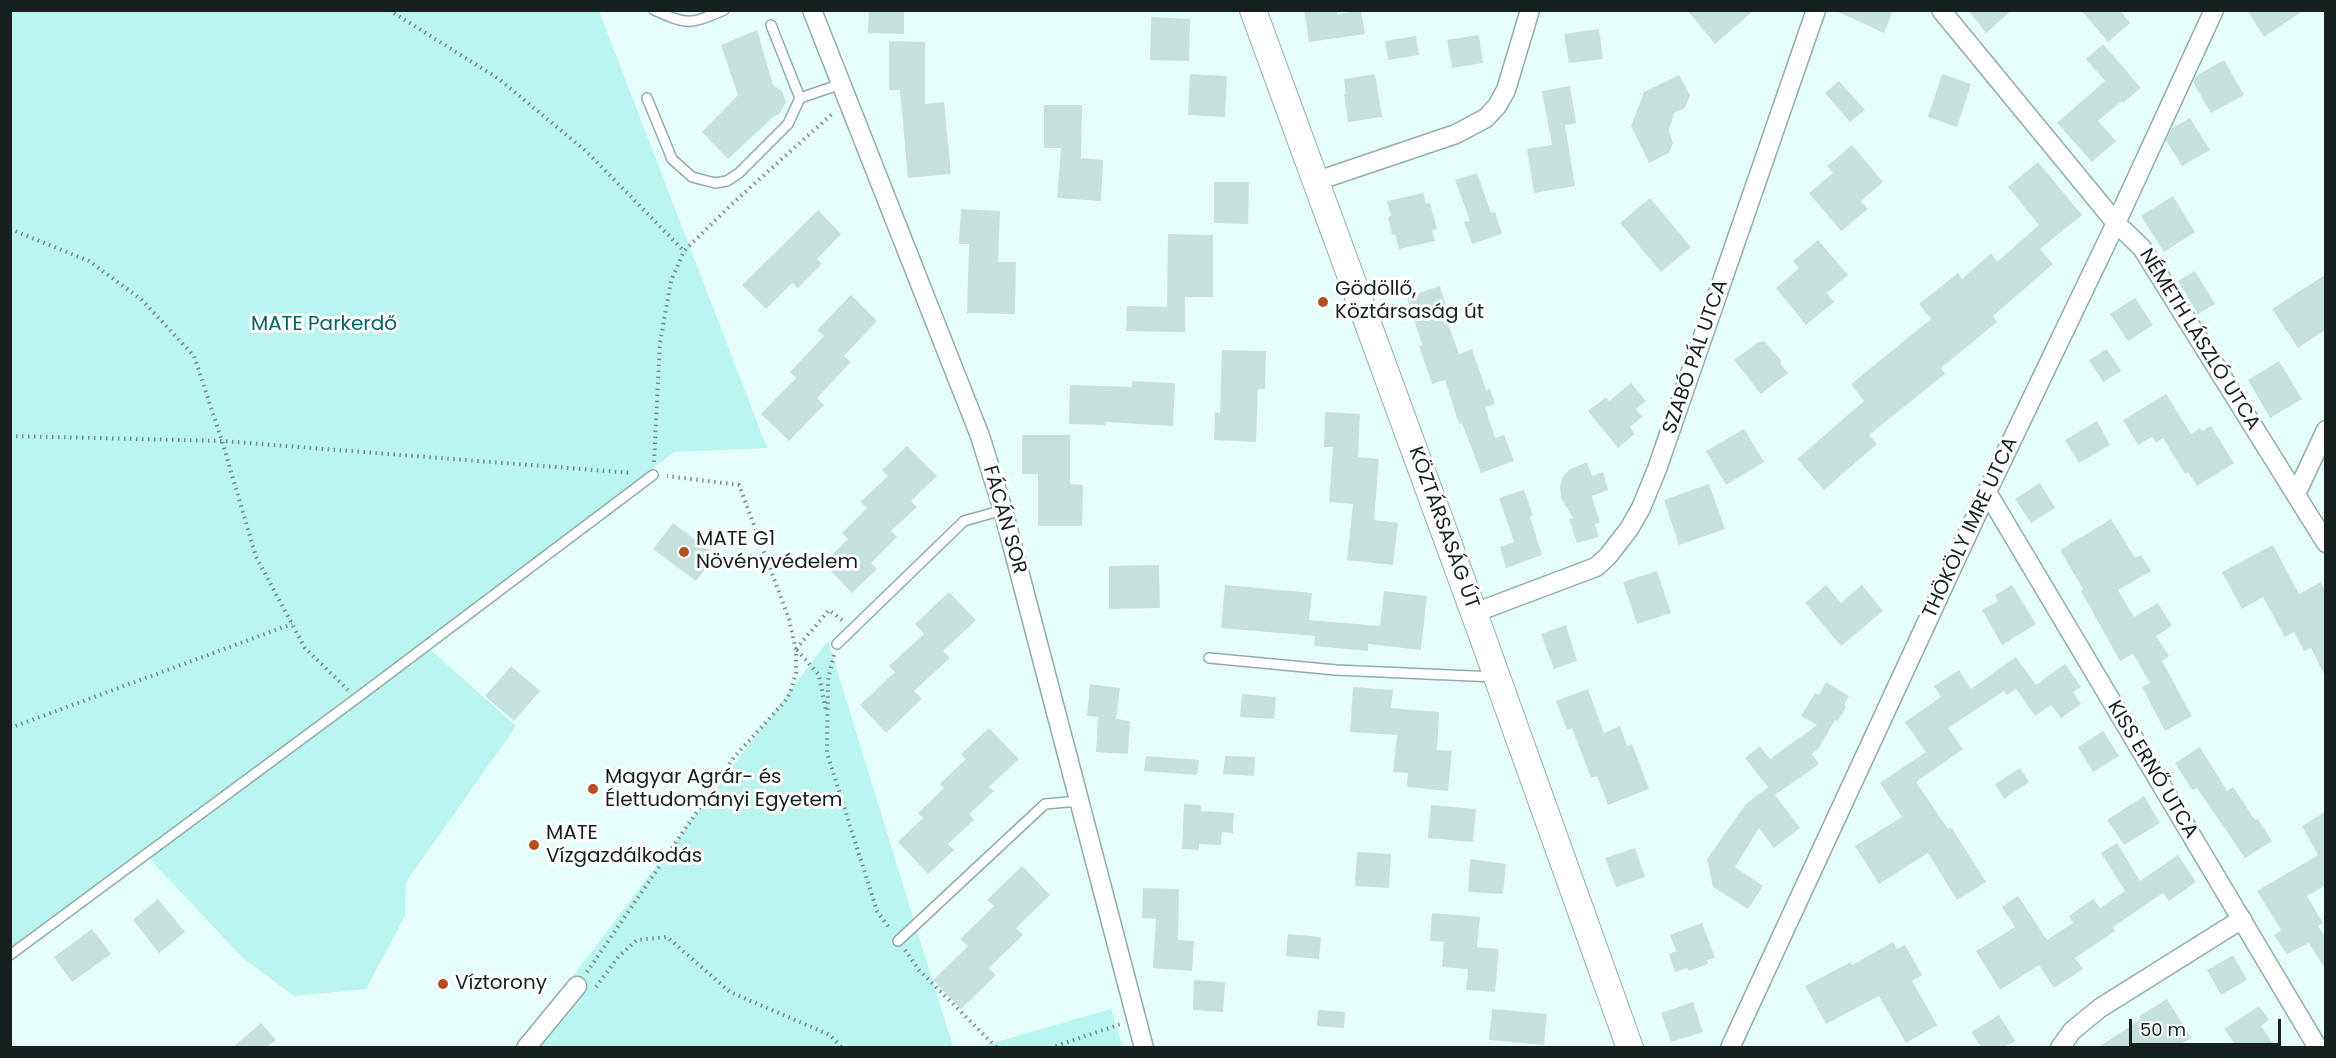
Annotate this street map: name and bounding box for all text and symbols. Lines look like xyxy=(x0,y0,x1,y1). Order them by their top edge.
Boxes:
street label: NÉMETH LÁSZLÓ UTCA xyxy=(2133,245,2265,435)
street label: SZABÓ PÁL UTCA xyxy=(1658,277,1734,437)
place label: Gödöllő, Köztársaság út xyxy=(1335,278,1484,325)
marker: Gödöllő, Köztársaság út xyxy=(1316,295,1330,309)
park label: MATE Parkerdő xyxy=(251,313,397,337)
street label: THÖKÖLY IMRE UTCA xyxy=(1919,434,2023,622)
street label: KÖZTÁRSASÁG ÚT xyxy=(1403,444,1483,612)
street label: FÁCÁN SOR xyxy=(977,463,1031,577)
place label: MATE G1 Növényvédelem xyxy=(696,528,858,575)
marker: MATE G1 Növényvédelem xyxy=(677,545,691,559)
street label: KISS ERNŐ UTCA xyxy=(2101,697,2203,843)
place label: Magyar Agrár- és Élettudományi Egyetem xyxy=(605,766,842,813)
marker: Magyar Agrár- és Élettudományi Egyetem xyxy=(586,782,600,796)
place label: MATE Vízgazdálkodás xyxy=(546,822,702,869)
marker: MATE Vízgazdálkodás xyxy=(527,838,541,852)
place label: Víztorony xyxy=(455,972,547,996)
marker: Víztorony xyxy=(436,977,450,991)
scale bar xyxy=(2132,1007,2284,1045)
text: 50 m xyxy=(2140,1017,2186,1042)

